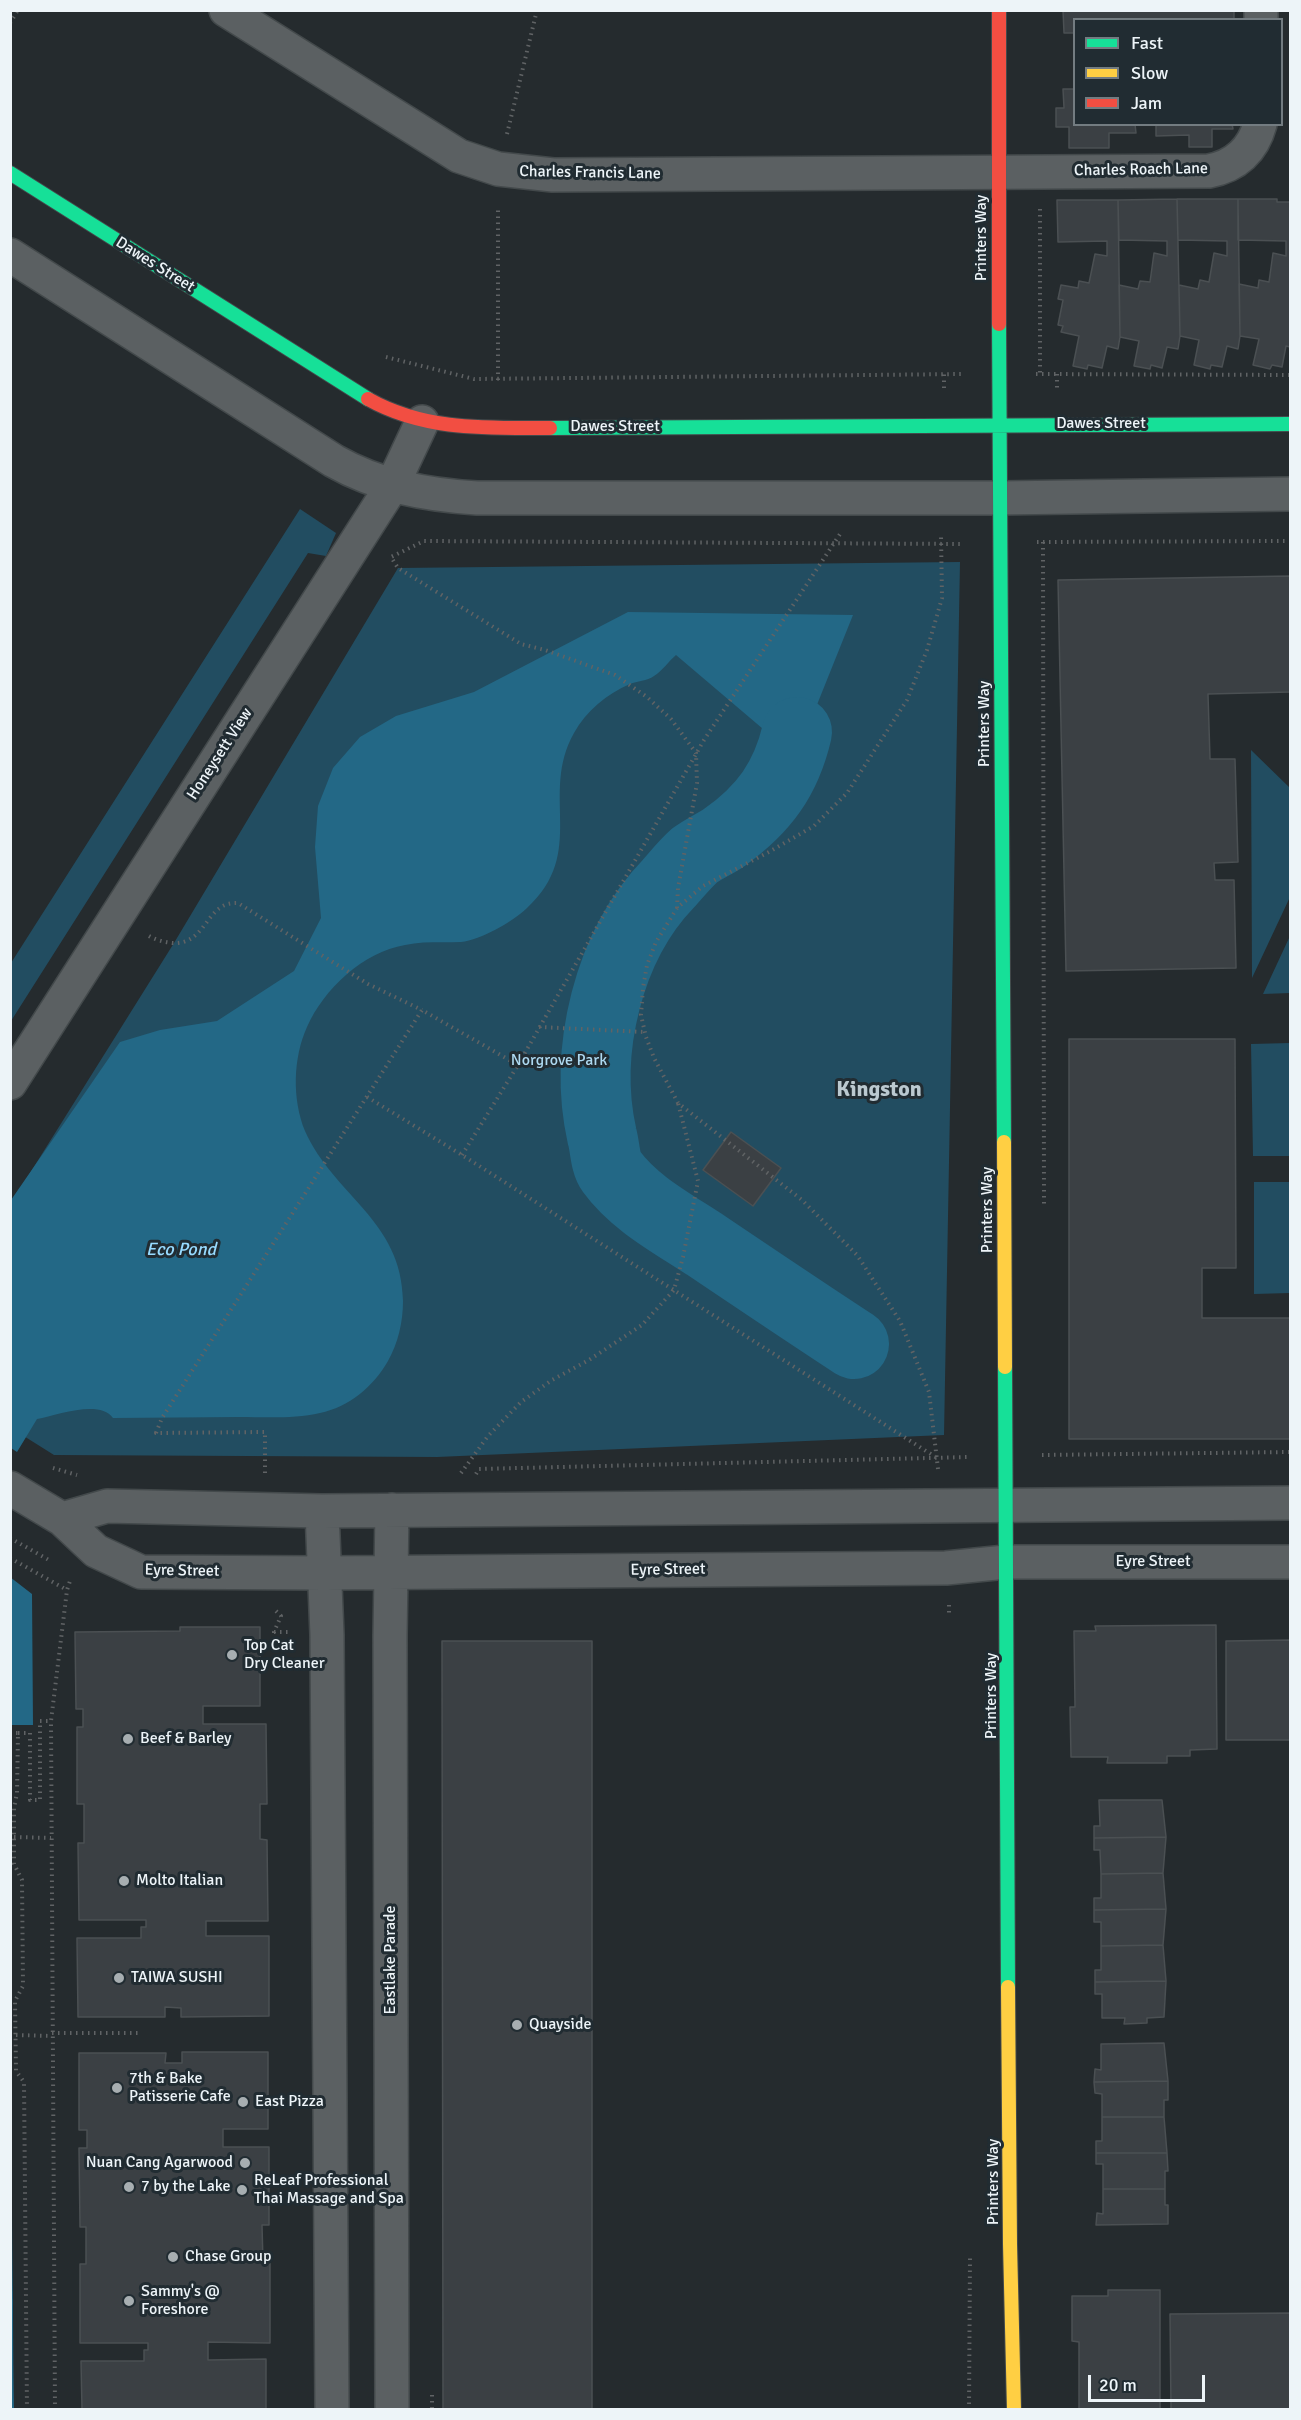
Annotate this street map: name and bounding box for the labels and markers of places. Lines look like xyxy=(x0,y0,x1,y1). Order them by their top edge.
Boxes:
place label: Top Cat Dry Cleaner xyxy=(244,1636,325,1674)
marker: Top Cat Dry Cleaner xyxy=(225,1648,239,1662)
place label: Beef & Barley xyxy=(140,1729,232,1749)
marker: Beef & Barley xyxy=(121,1732,135,1746)
place label: Molto Italian xyxy=(136,1871,223,1891)
marker: Molto Italian xyxy=(117,1874,131,1888)
place label: TAIWA SUSHI xyxy=(131,1968,223,1988)
marker: TAIWA SUSHI xyxy=(112,1971,126,1985)
place label: Quayside xyxy=(529,2015,591,2035)
marker: Quayside xyxy=(510,2018,524,2032)
place label: 7th & Bake Patisserie Cafe xyxy=(129,2069,231,2107)
marker: 7th & Bake Patisserie Cafe xyxy=(110,2081,124,2095)
place label: East Pizza xyxy=(255,2092,324,2112)
marker: East Pizza xyxy=(236,2095,250,2109)
place label: Nuan Cang Agarwood xyxy=(86,2153,233,2173)
marker: Nuan Cang Agarwood xyxy=(238,2156,252,2170)
place label: ReLeaf Professional Thai Massage and Spa xyxy=(254,2171,404,2209)
place label: 7 by the Lake xyxy=(141,2177,230,2197)
marker: 7 by the Lake xyxy=(122,2180,136,2194)
marker: ReLeaf Professional Thai Massage and Spa xyxy=(235,2183,249,2197)
place label: Chase Group xyxy=(185,2247,271,2267)
marker: Chase Group xyxy=(166,2250,180,2264)
place label: Sammy's @ Foreshore xyxy=(141,2282,220,2320)
marker: Sammy's @ Foreshore xyxy=(122,2294,136,2308)

